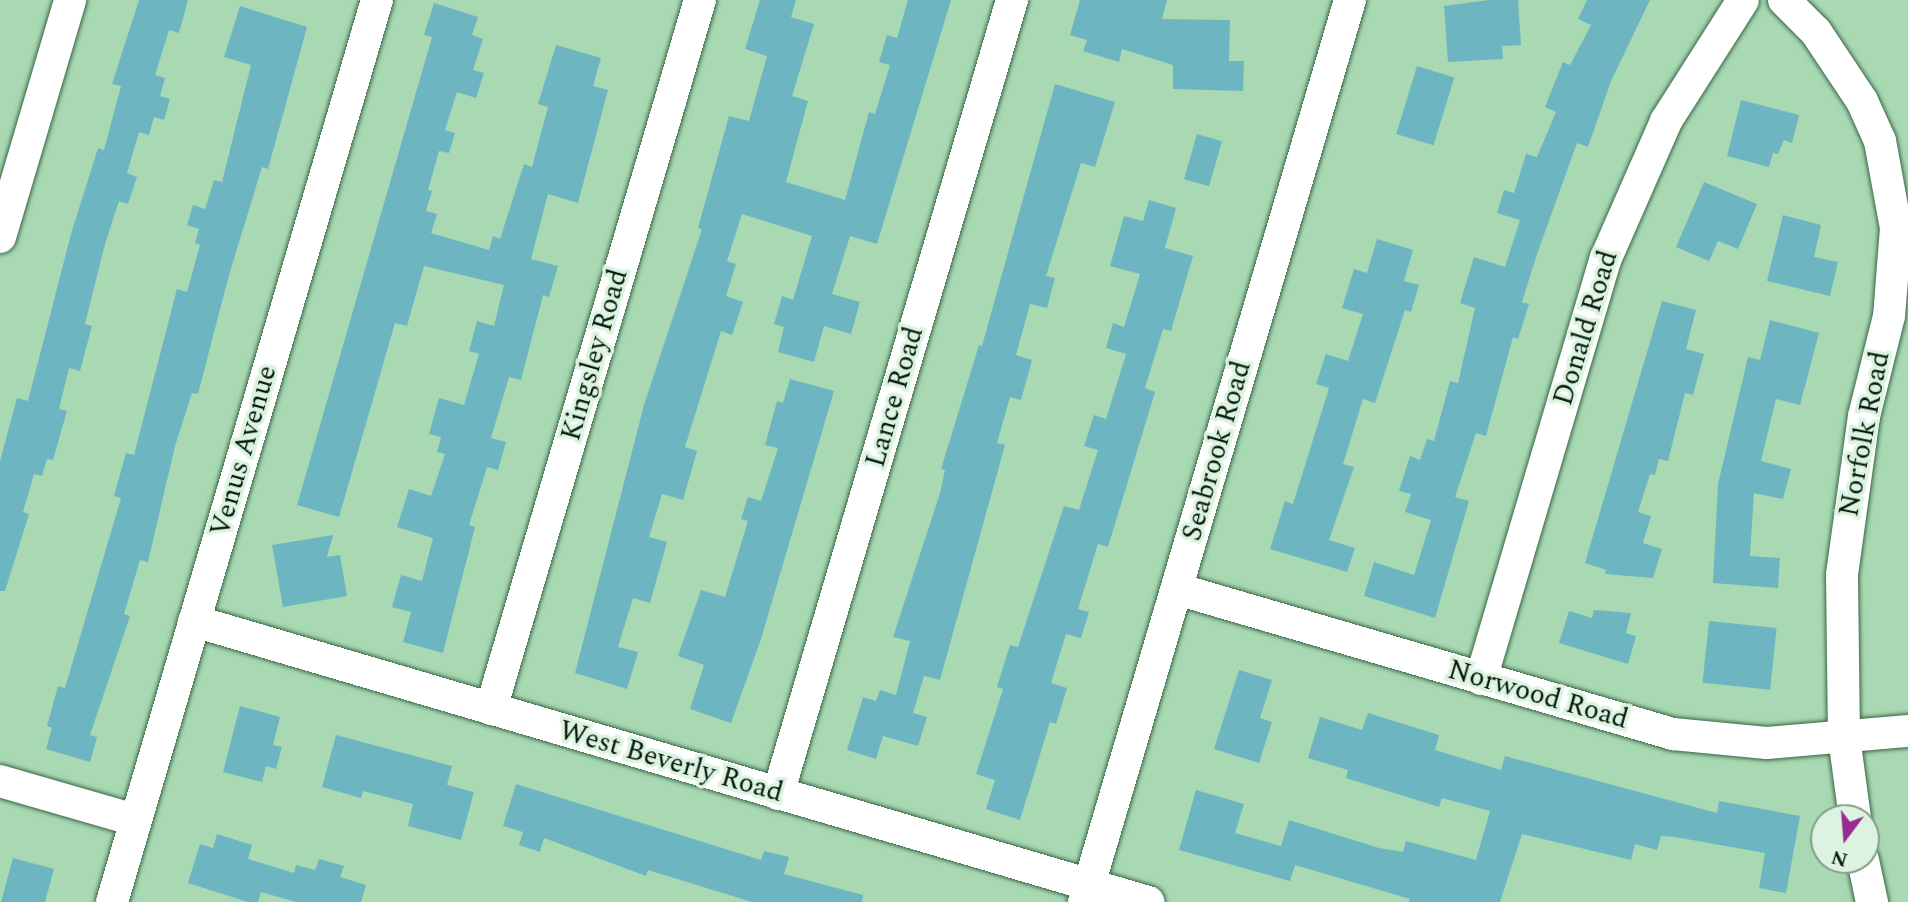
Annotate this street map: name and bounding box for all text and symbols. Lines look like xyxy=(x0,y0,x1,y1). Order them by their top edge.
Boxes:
street label: Donald Road xyxy=(1546,246,1626,410)
street label: Kingsley Road xyxy=(554,265,636,445)
street label: Lance Road xyxy=(859,323,931,471)
street label: Norfolk Road xyxy=(1833,349,1897,519)
street label: Seabrook Road xyxy=(1175,357,1259,545)
street label: Venus Avenue xyxy=(204,362,284,540)
street label: Norwood Road xyxy=(1444,653,1632,737)
street label: West Beverly Road xyxy=(555,714,787,810)
north arrow xyxy=(1810,804,1880,874)
text: N xyxy=(1828,842,1851,874)

